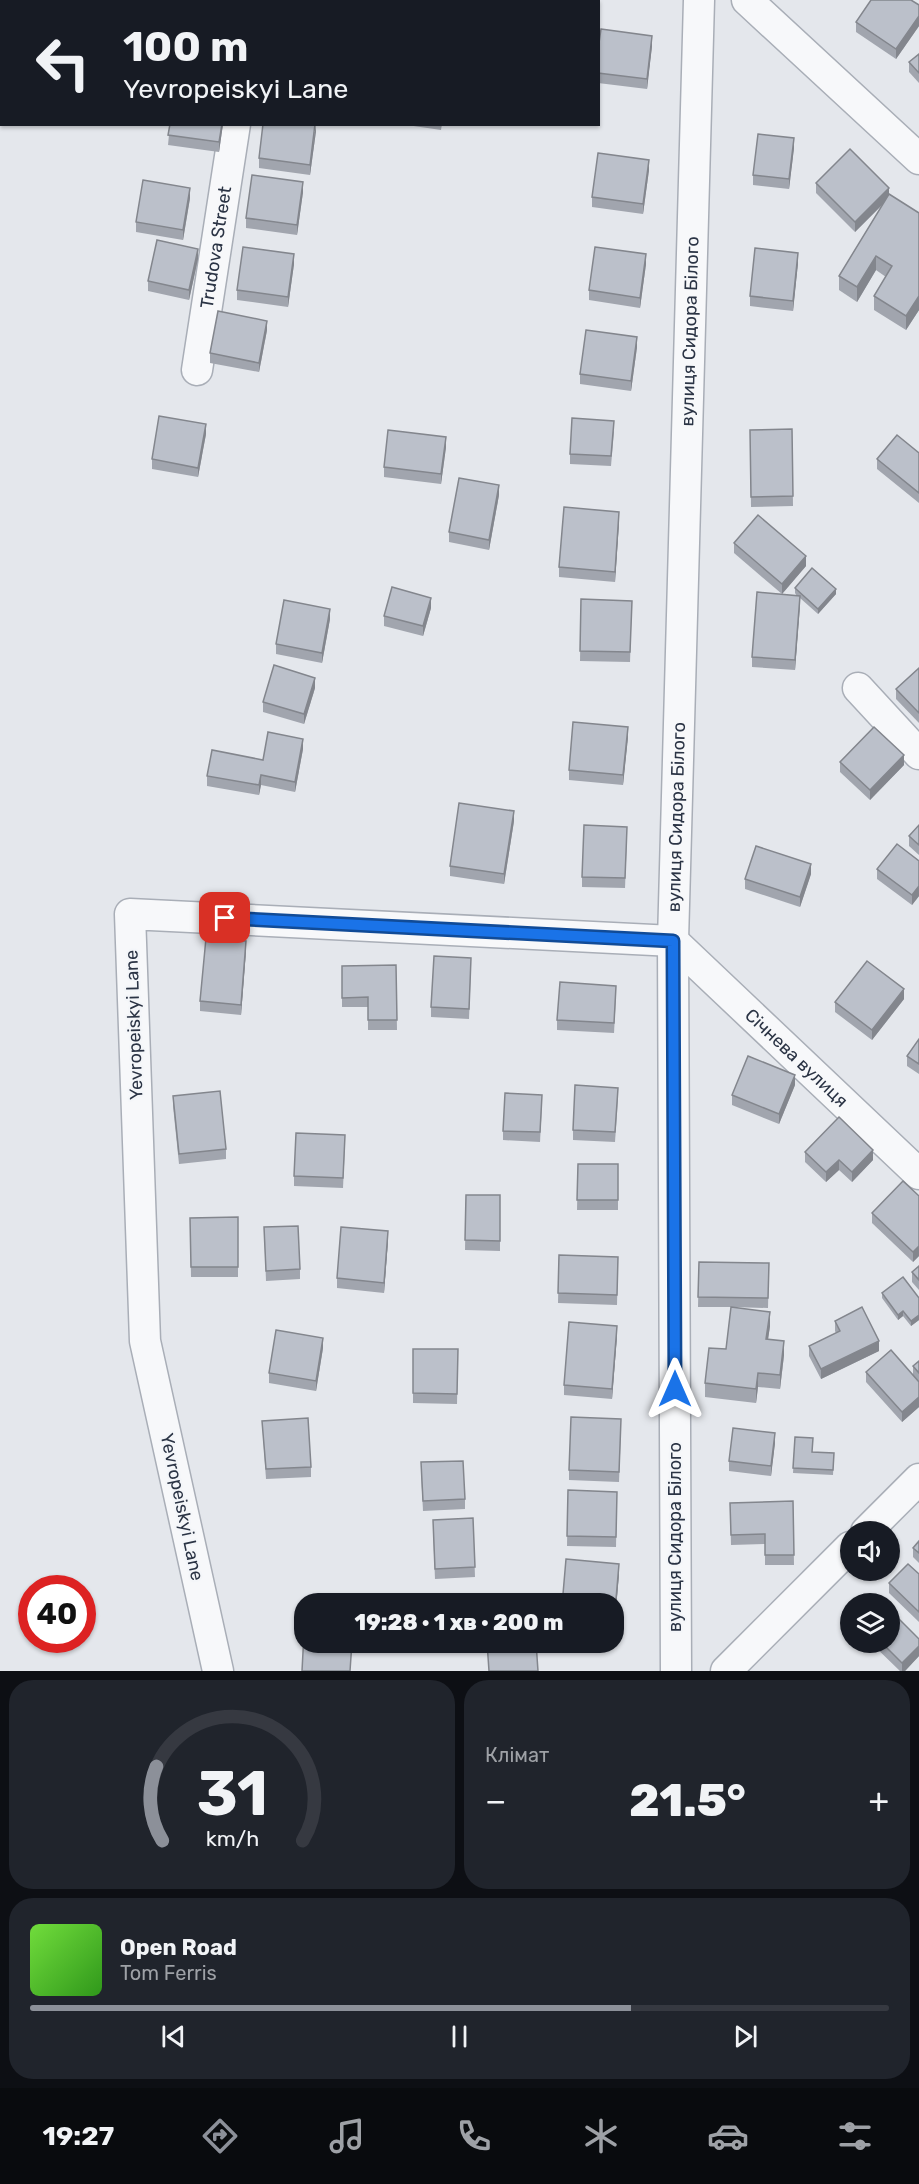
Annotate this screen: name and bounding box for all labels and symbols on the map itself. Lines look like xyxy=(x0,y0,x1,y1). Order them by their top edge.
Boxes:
street label: Trudova Street xyxy=(196,185,236,310)
street label: вулиця Сидора Білого xyxy=(676,236,703,427)
street label: вулиця Сидора Білого xyxy=(663,722,690,912)
pin xyxy=(199,892,250,943)
street label: Yevropeiskyi Lane xyxy=(120,950,148,1100)
street label: Січнева вулиця xyxy=(740,1004,853,1112)
position arrow xyxy=(643,1357,707,1421)
street label: Yevropeiskyi Lane xyxy=(156,1431,208,1583)
street label: вулиця Сидора Білого xyxy=(664,1442,686,1632)
speed limit sign: 40 xyxy=(18,1575,96,1653)

